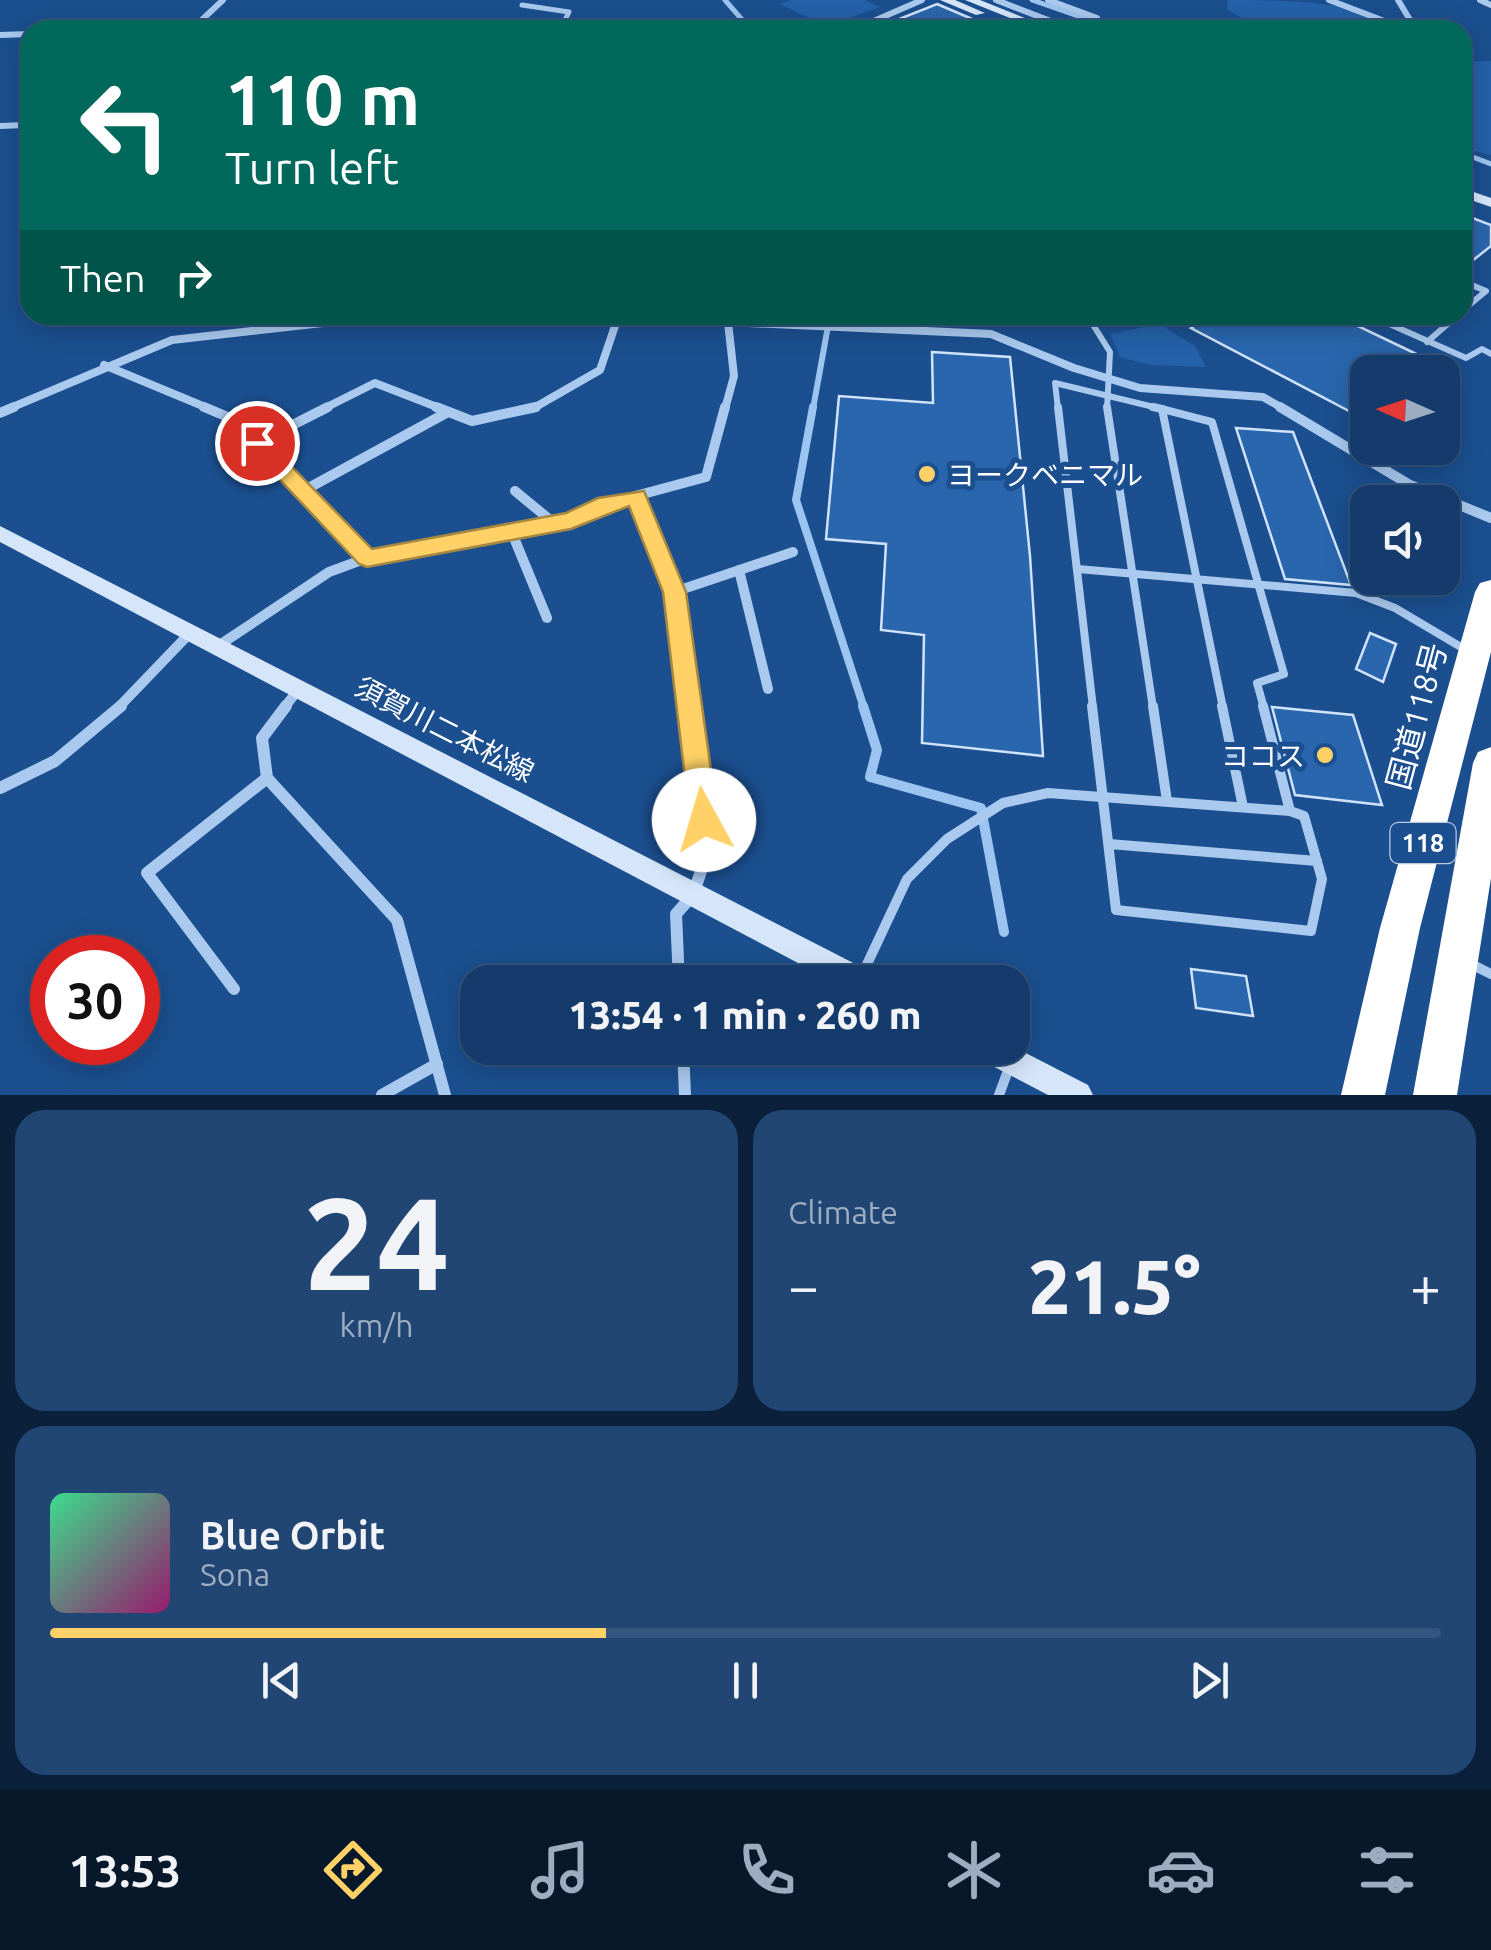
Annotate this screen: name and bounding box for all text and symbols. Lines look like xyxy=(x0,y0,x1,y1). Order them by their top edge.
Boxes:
icon: left xyxy=(60,60,190,190)
text: 110 m xyxy=(225,60,420,138)
text: Turn left xyxy=(225,142,399,193)
icon: right xyxy=(166,250,221,305)
text: Then xyxy=(60,257,146,299)
north arrow xyxy=(1350,355,1460,465)
map controls xyxy=(1350,355,1460,595)
pin xyxy=(215,401,300,486)
icon: arrive xyxy=(230,416,285,471)
place label: ヨークベニマル xyxy=(947,459,1143,490)
marker: ヨークベニマル xyxy=(916,463,938,485)
button: sound xyxy=(1350,485,1460,595)
street label: 国道118号 xyxy=(1379,639,1453,793)
street label: 須賀川二本松線 xyxy=(351,671,539,787)
place label: ココス xyxy=(1221,740,1305,771)
marker: ココス xyxy=(1314,744,1336,766)
position arrow xyxy=(652,768,756,872)
road number: 118 xyxy=(1390,823,1456,863)
speed limit sign: 30 xyxy=(30,935,160,1065)
text: 13:54 · 1 min · 260 m xyxy=(568,994,922,1036)
text: 24 xyxy=(303,1169,450,1315)
text: Climate xyxy=(788,1194,898,1230)
text: 21.5° xyxy=(1028,1244,1201,1328)
text: − xyxy=(788,1255,819,1316)
text: + xyxy=(1410,1255,1441,1316)
text: km/h xyxy=(340,1307,413,1343)
text: Blue Orbit xyxy=(200,1514,385,1556)
text: Sona xyxy=(200,1556,270,1592)
icon: previous xyxy=(254,1653,309,1708)
icon: pause xyxy=(718,1653,773,1708)
icon: next xyxy=(1182,1653,1237,1708)
icon: directions xyxy=(318,1835,388,1905)
icon: music xyxy=(525,1835,595,1905)
icon: phone xyxy=(732,1835,802,1905)
icon: climate xyxy=(939,1835,1009,1905)
icon: car xyxy=(1146,1835,1216,1905)
icon: filters xyxy=(1352,1835,1422,1905)
text: 13:53 xyxy=(68,1845,181,1896)

